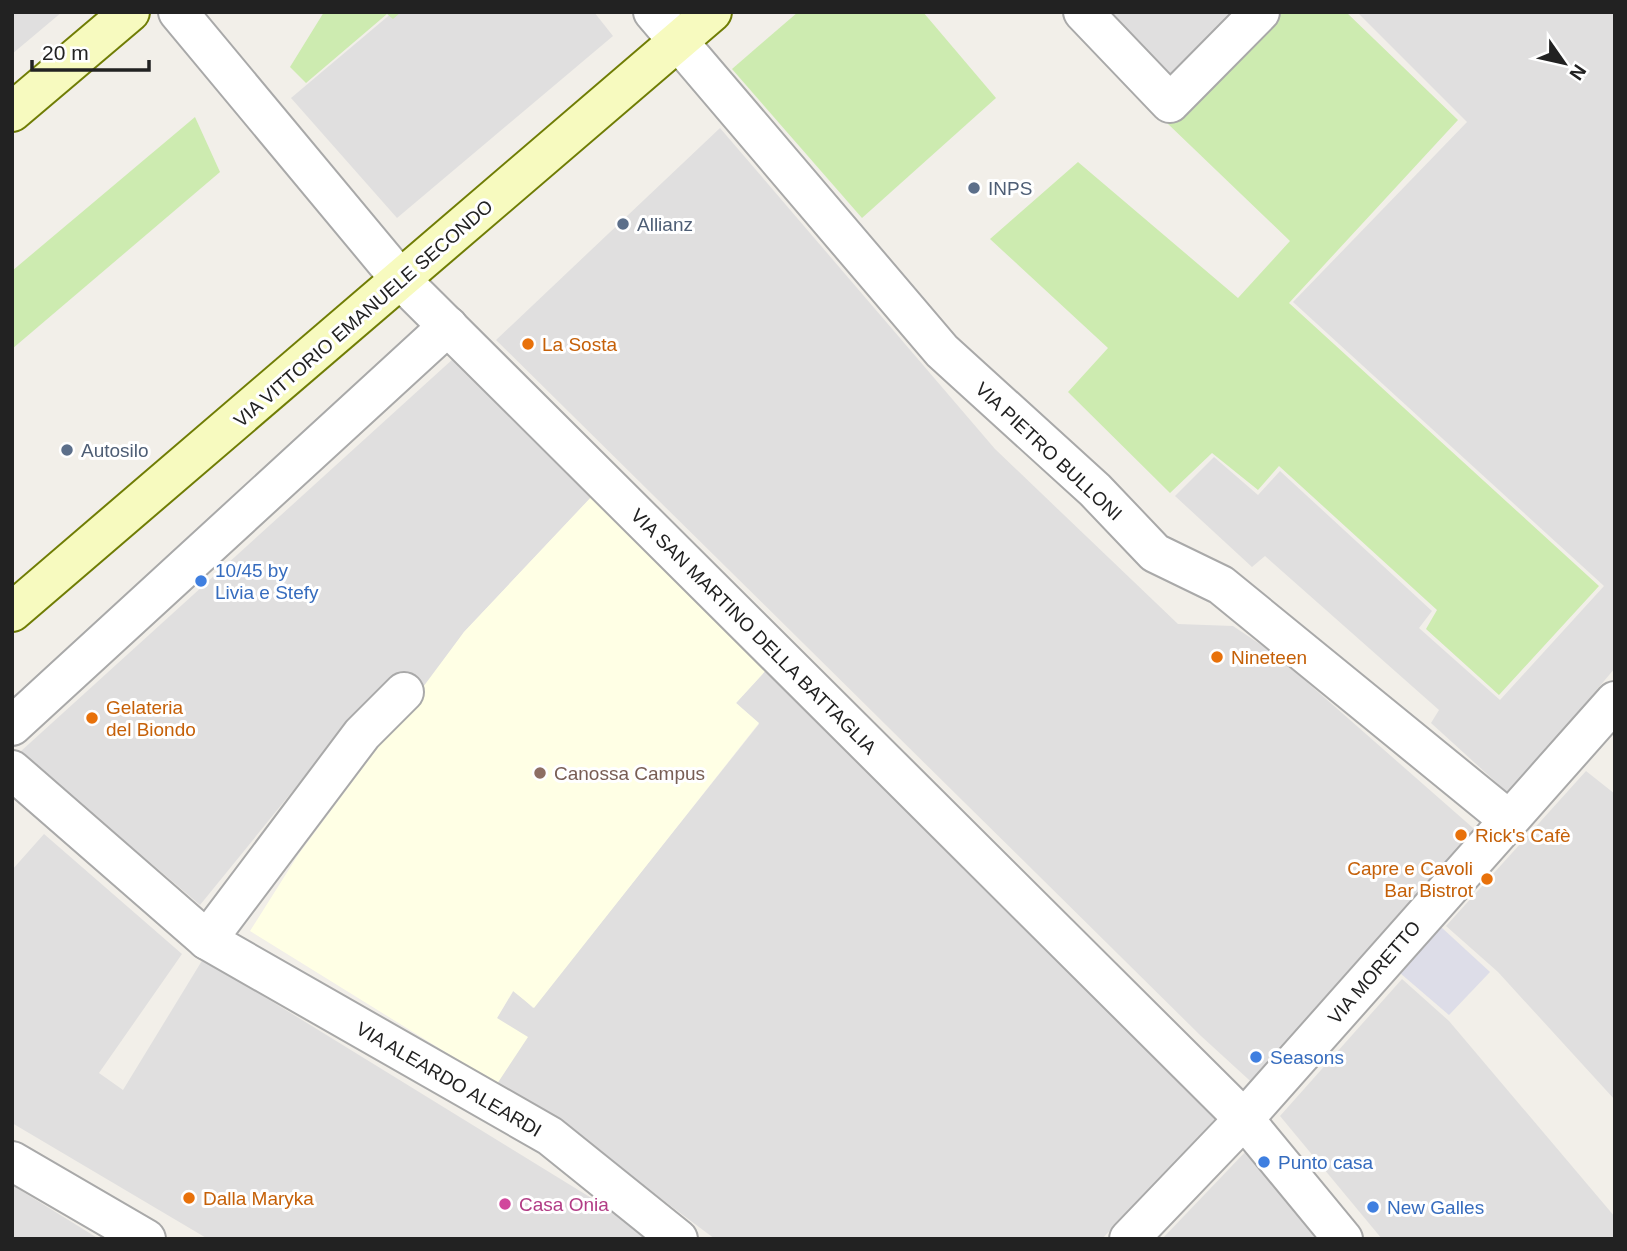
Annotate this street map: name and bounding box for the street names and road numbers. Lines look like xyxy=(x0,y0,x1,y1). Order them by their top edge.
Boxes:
street label: VIA VITTORIO EMANUELE SECONDO xyxy=(230,195,497,431)
street label: VIA PIETRO BULLONI xyxy=(971,378,1126,525)
street label: VIA SAN MARTINO DELLA BATTAGLIA xyxy=(627,504,881,758)
street label: VIA MORETTO xyxy=(1324,917,1425,1028)
street label: VIA ALEARDO ALEARDI xyxy=(352,1018,545,1141)

